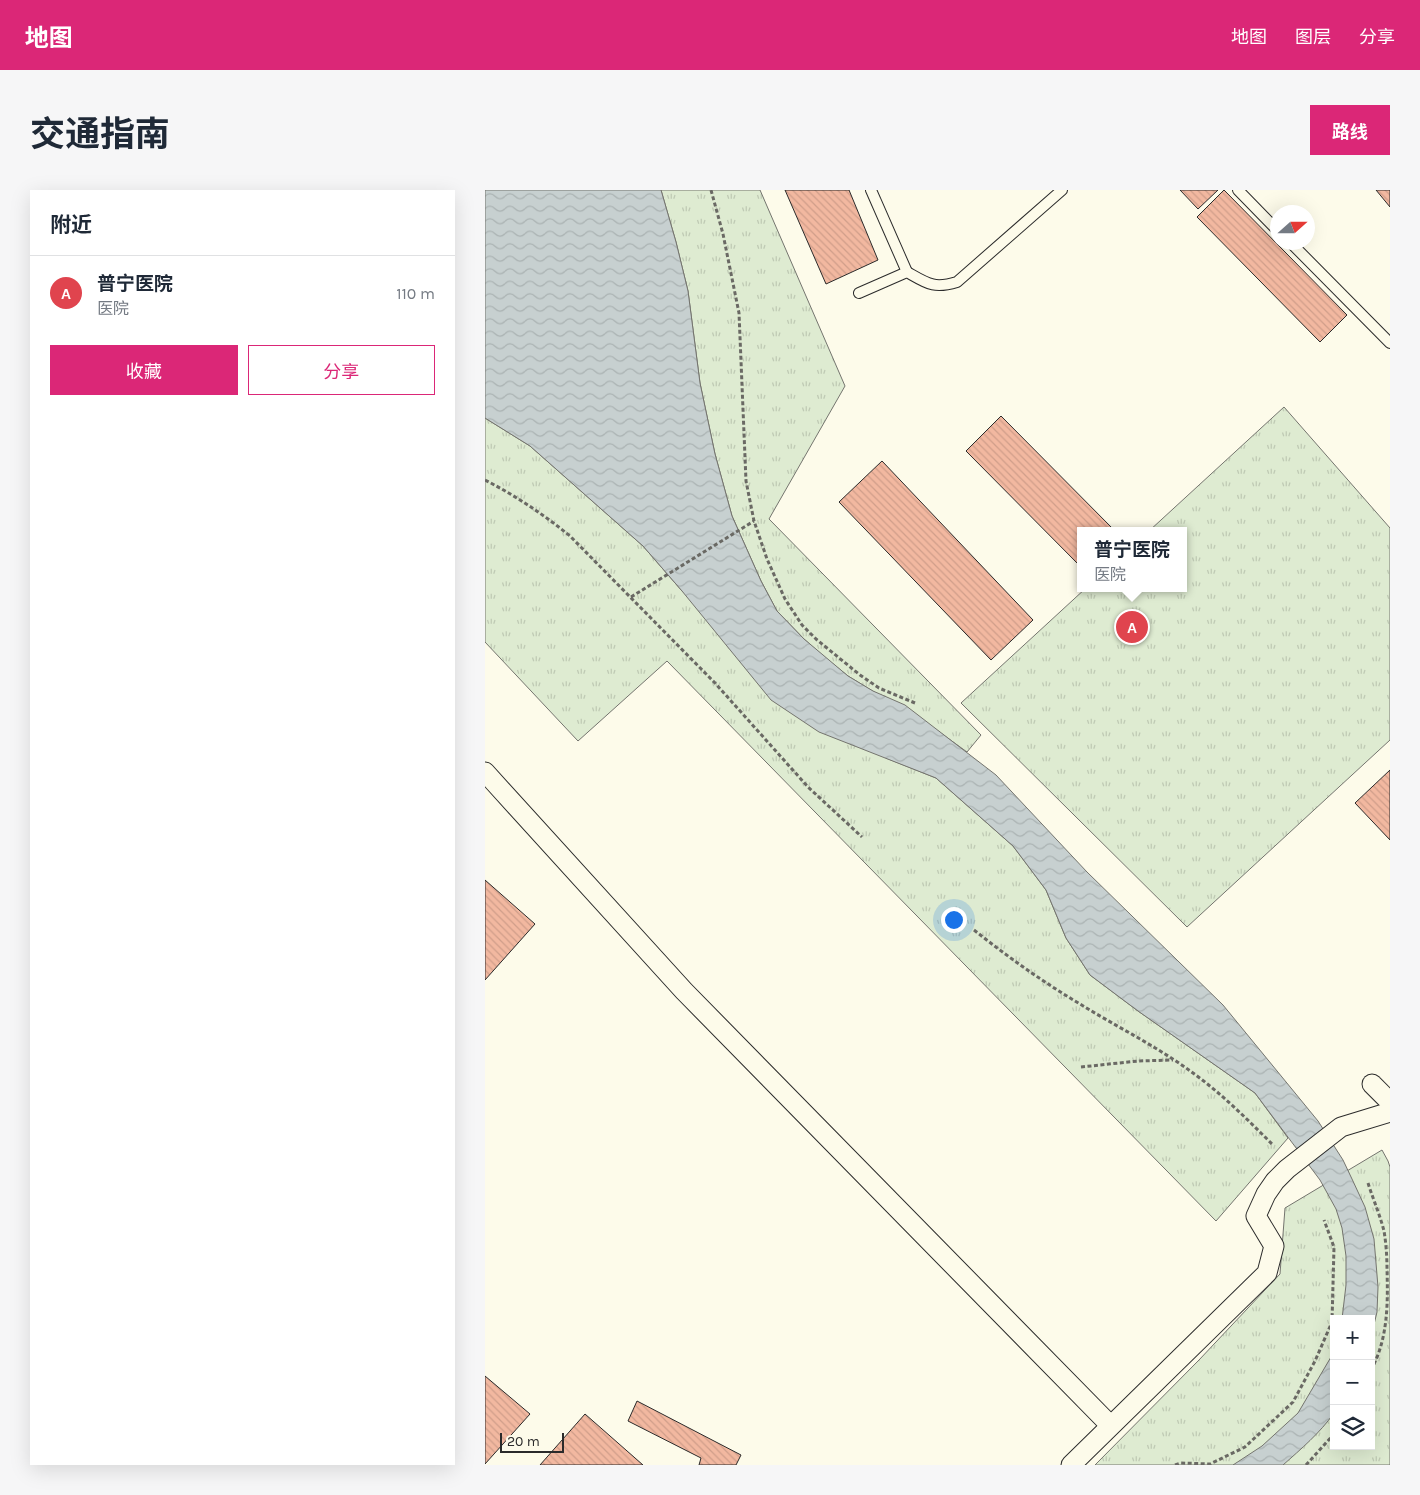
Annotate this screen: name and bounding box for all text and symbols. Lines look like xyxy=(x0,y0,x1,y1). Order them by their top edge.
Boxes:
text: 地图 xyxy=(25,24,73,52)
text: 地图 xyxy=(1231,26,1267,48)
text: 图层 xyxy=(1295,26,1331,48)
text: 分享 xyxy=(1359,26,1395,48)
button: 路线 xyxy=(1310,105,1390,155)
text: 交通指南 xyxy=(30,114,170,155)
north arrow xyxy=(1270,205,1315,250)
text: 附近 xyxy=(50,213,92,237)
text: 普宁医院 xyxy=(97,273,173,295)
text: A xyxy=(61,284,71,303)
text: 110 m xyxy=(396,284,435,303)
text: 医院 xyxy=(97,299,129,318)
button: 收藏 xyxy=(50,345,238,395)
button: 分享 xyxy=(248,345,435,395)
popup xyxy=(1077,527,1187,592)
text: 普宁医院 xyxy=(1094,539,1170,561)
text: 医院 xyxy=(1094,565,1126,584)
pin: A xyxy=(1116,608,1148,646)
your location xyxy=(941,907,967,933)
map controls xyxy=(1330,1315,1375,1450)
button: + xyxy=(1330,1315,1375,1360)
button: − xyxy=(1330,1360,1375,1405)
button: layers xyxy=(1330,1405,1375,1450)
scale bar xyxy=(500,1430,564,1453)
text: 20 m xyxy=(507,1433,540,1450)

